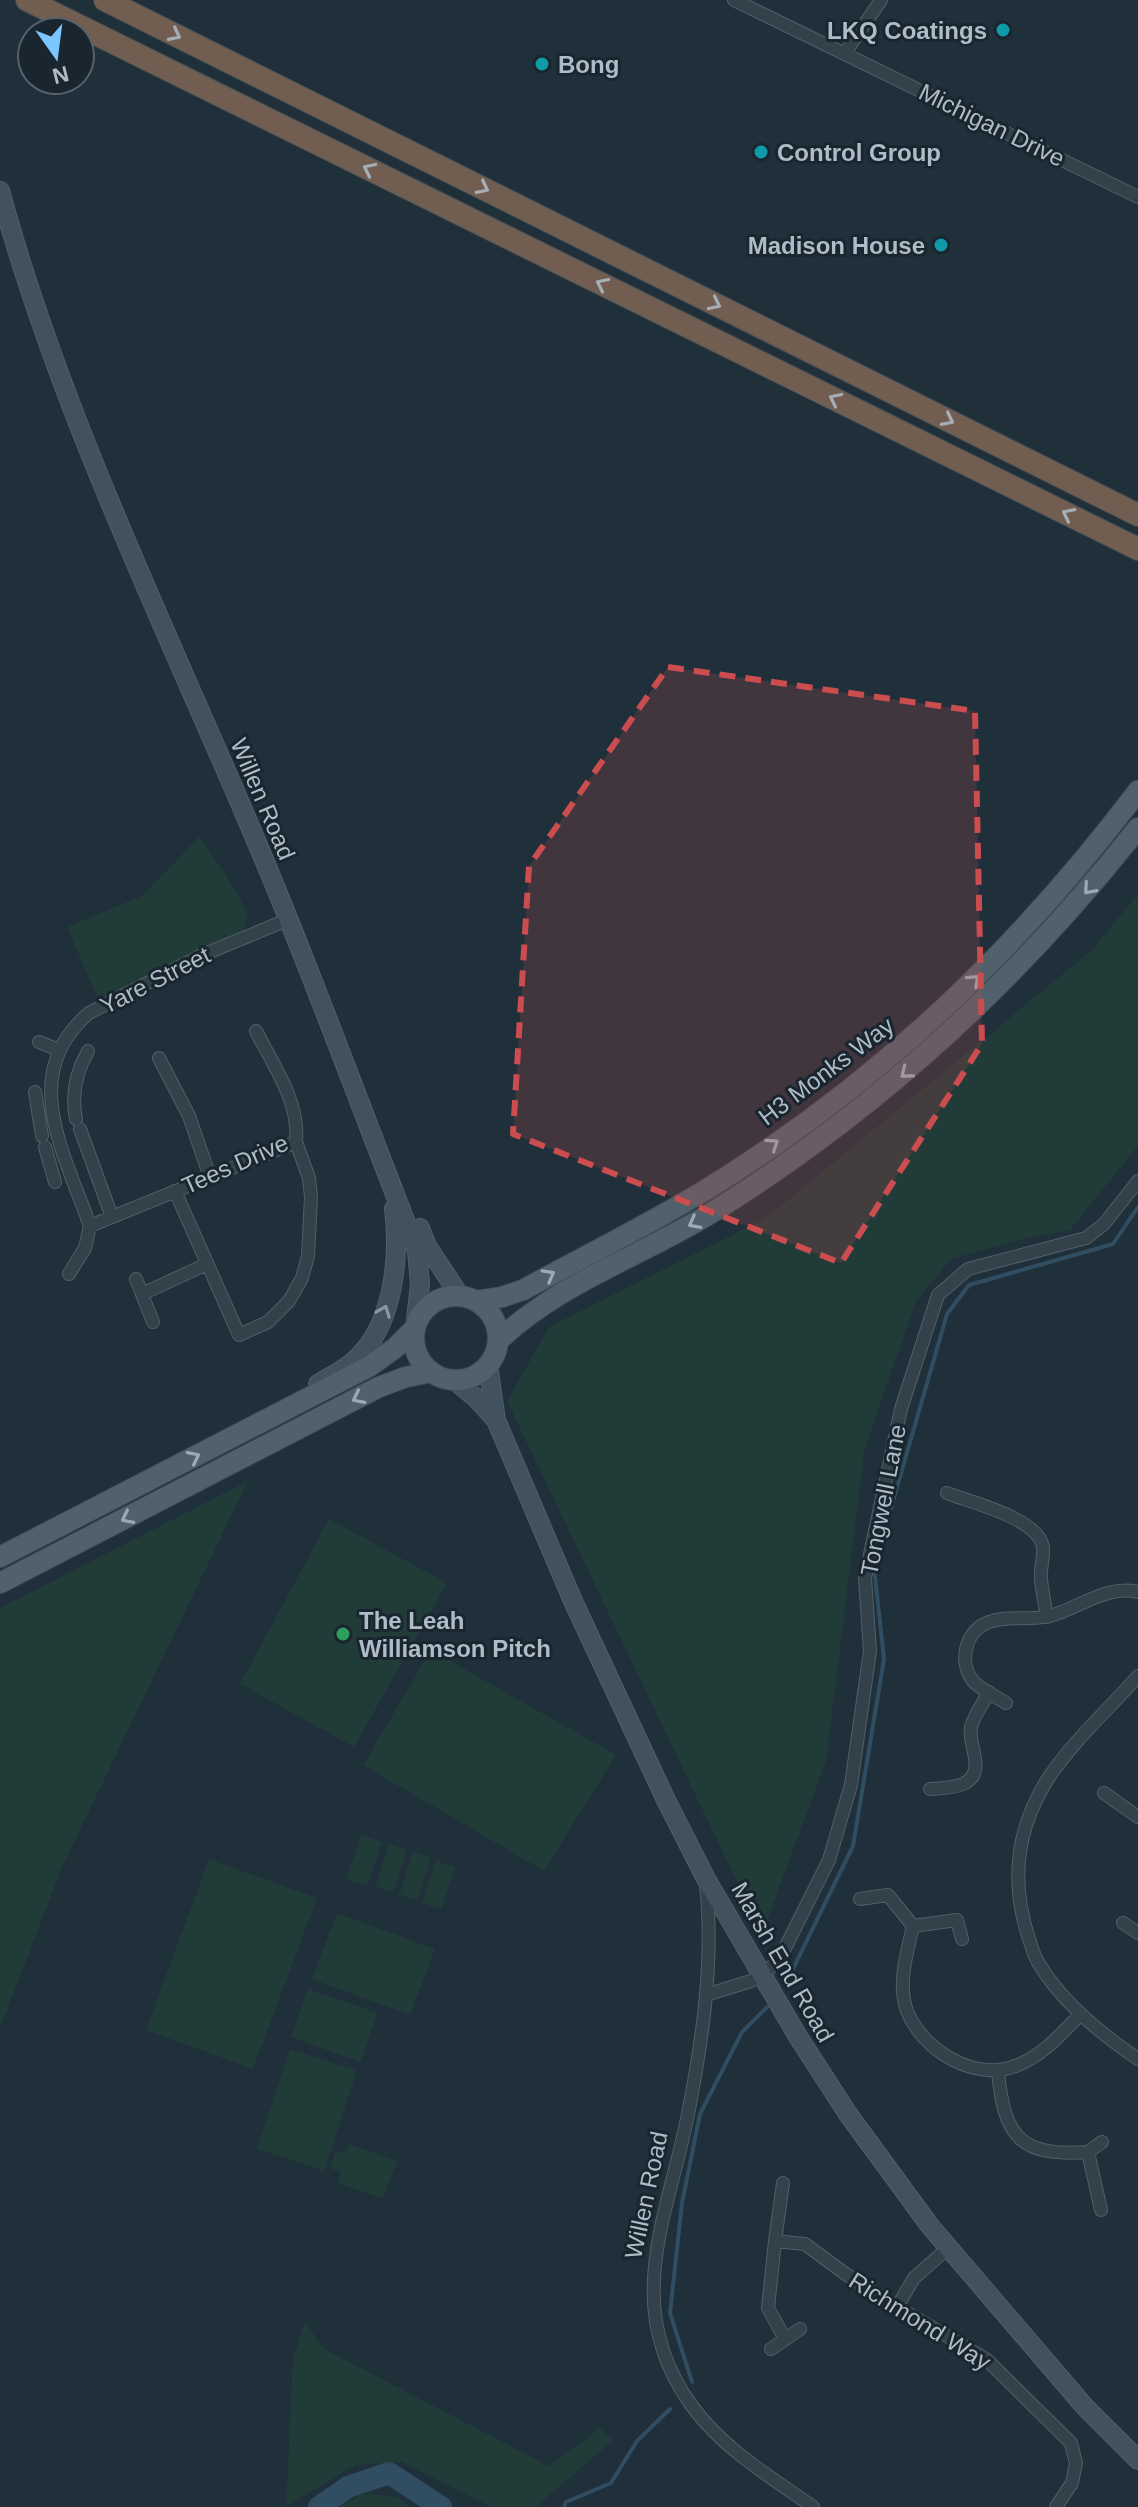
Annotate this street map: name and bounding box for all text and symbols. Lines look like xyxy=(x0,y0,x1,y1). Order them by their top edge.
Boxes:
north arrow xyxy=(16,16,96,96)
place label: LKQ Coatings xyxy=(827,17,987,44)
marker: LKQ Coatings xyxy=(994,21,1012,39)
one-way arrow xyxy=(166,25,181,41)
place label: Bong xyxy=(558,51,619,78)
marker: Bong xyxy=(533,55,551,73)
text: N xyxy=(50,61,71,89)
street label: Michigan Drive xyxy=(915,78,1069,172)
place label: Control Group xyxy=(777,139,941,166)
marker: Control Group xyxy=(752,143,770,161)
one-way arrow xyxy=(363,163,378,178)
one-way arrow xyxy=(474,179,489,194)
place label: Madison House xyxy=(748,232,925,259)
marker: Madison House xyxy=(932,236,950,254)
one-way arrow xyxy=(596,278,611,293)
one-way arrow xyxy=(707,295,722,310)
one-way arrow xyxy=(829,393,844,408)
one-way arrow xyxy=(940,411,955,426)
one-way arrow xyxy=(1062,509,1077,524)
street label: Willen Road xyxy=(225,734,301,864)
one-way arrow xyxy=(1084,880,1099,894)
street label: Yare Street xyxy=(96,941,215,1019)
one-way arrow xyxy=(965,974,979,989)
street label: H3 Monks Way xyxy=(753,1012,899,1130)
one-way arrow xyxy=(900,1063,915,1077)
street label: Tees Drive xyxy=(178,1129,292,1199)
one-way arrow xyxy=(765,1139,779,1154)
one-way arrow xyxy=(688,1213,703,1229)
one-way arrow xyxy=(541,1270,555,1285)
one-way arrow xyxy=(374,1305,391,1319)
one-way arrow xyxy=(351,1389,366,1404)
street label: Tongwell Lane xyxy=(855,1422,911,1578)
one-way arrow xyxy=(185,1452,200,1467)
one-way arrow xyxy=(120,1508,135,1523)
place label: The Leah Williamson Pitch xyxy=(359,1607,551,1662)
marker: The Leah Williamson Pitch xyxy=(334,1625,352,1643)
street label: Marsh End Road xyxy=(726,1877,840,2047)
street label: Willen Road xyxy=(619,2129,673,2261)
street label: Richmond Way xyxy=(844,2267,996,2375)

